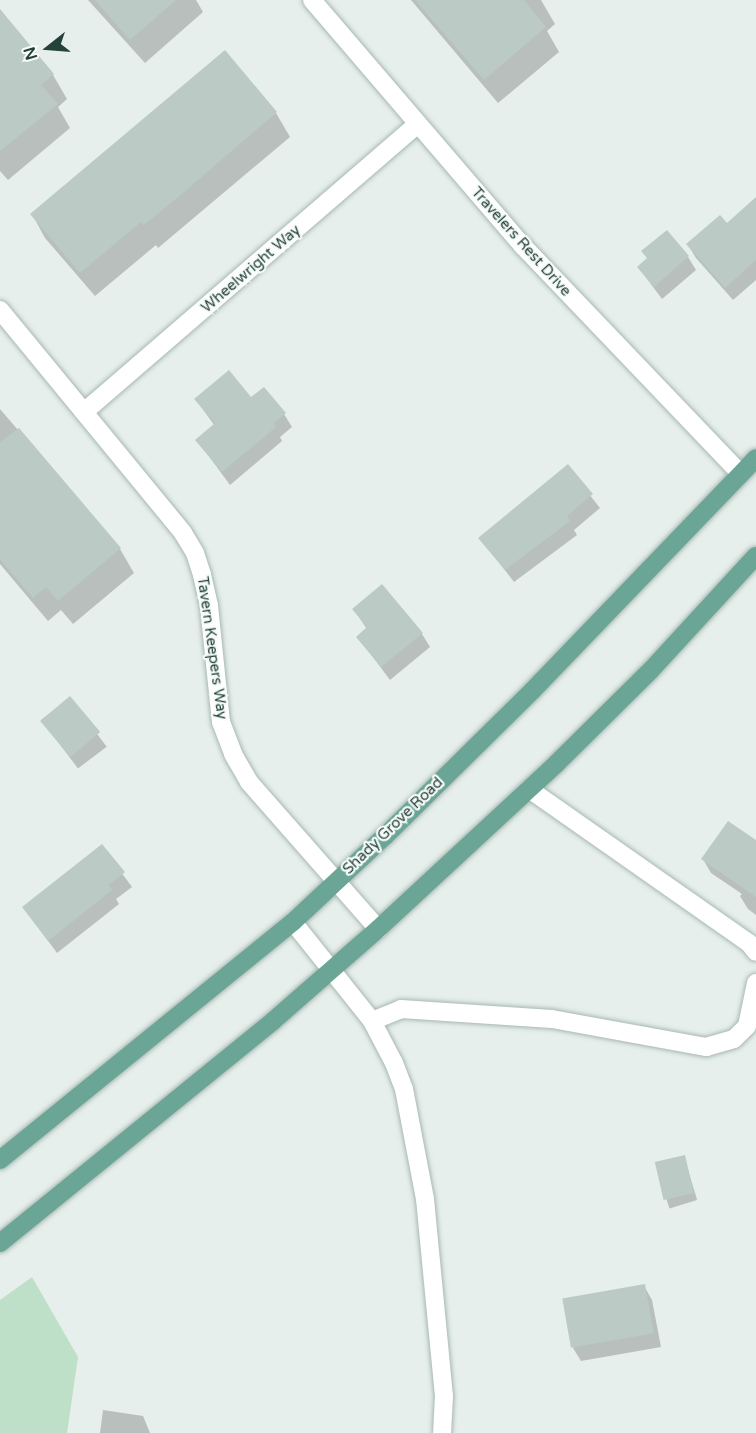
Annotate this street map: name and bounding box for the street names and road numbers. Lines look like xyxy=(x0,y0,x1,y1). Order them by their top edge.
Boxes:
street label: Travelers Rest Drive xyxy=(467,184,575,300)
street label: Wheelwright Way xyxy=(198,221,304,317)
street label: Tavern Keepers Way xyxy=(193,575,231,721)
street label: Shady Grove Road xyxy=(339,774,447,878)

